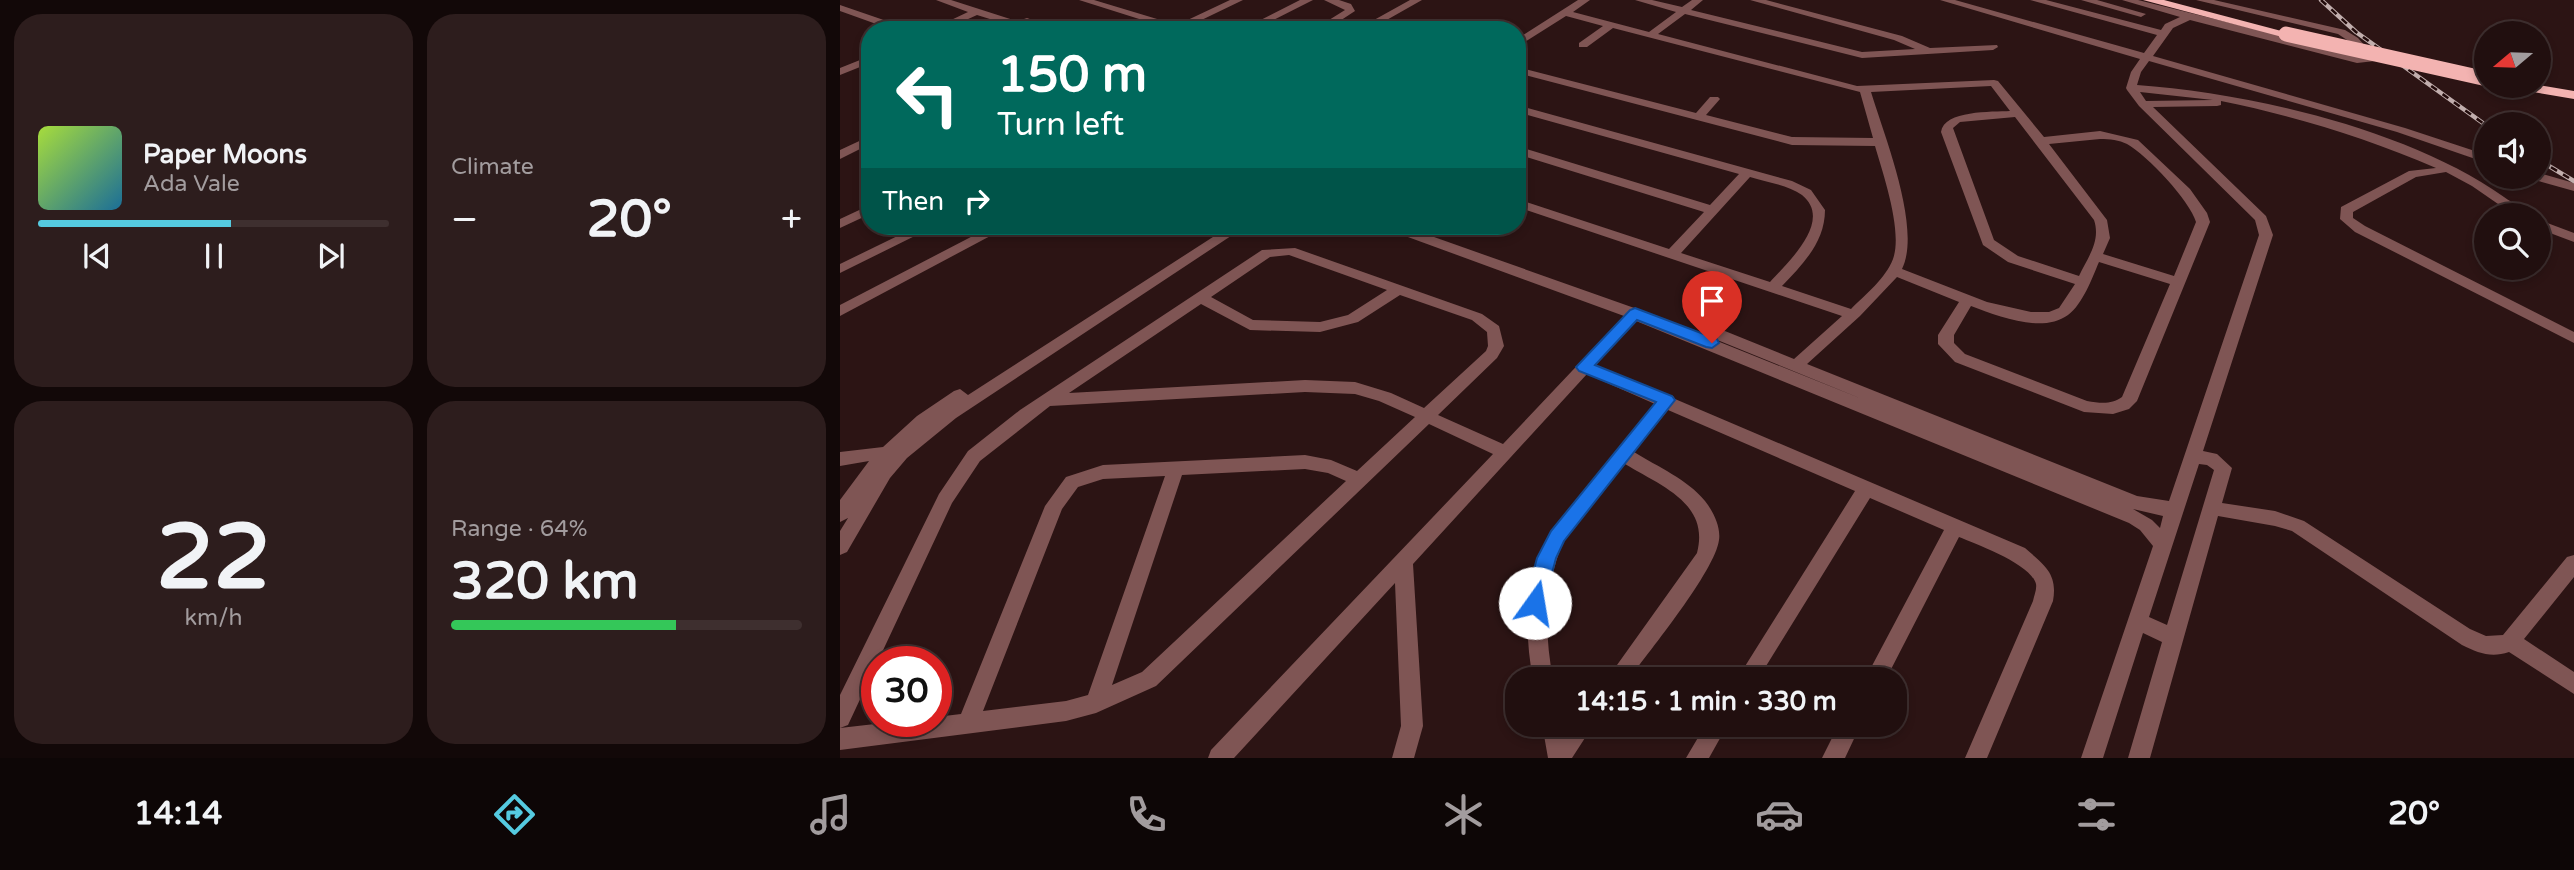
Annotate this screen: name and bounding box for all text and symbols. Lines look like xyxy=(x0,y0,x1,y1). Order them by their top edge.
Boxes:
north arrow xyxy=(2474,21,2552,98)
map controls xyxy=(2474,21,2551,280)
text: 150 m xyxy=(997,46,1147,105)
icon: left xyxy=(882,49,973,140)
text: Turn left xyxy=(997,106,1124,144)
button: sound xyxy=(2474,112,2551,189)
text: Paper Moons xyxy=(143,139,307,170)
text: Climate xyxy=(451,153,534,181)
text: Ada Vale xyxy=(143,170,240,198)
icon: right xyxy=(958,182,996,220)
text: Then xyxy=(882,186,944,217)
text: 20° xyxy=(587,188,672,251)
text: − xyxy=(451,197,478,243)
text: + xyxy=(781,197,802,243)
button: search xyxy=(2474,203,2551,280)
icon: previous xyxy=(78,237,116,275)
icon: pause xyxy=(195,237,233,275)
icon: next xyxy=(312,237,350,275)
pin xyxy=(1682,271,1742,343)
icon: arrive xyxy=(1693,282,1731,320)
text: 22 xyxy=(156,503,271,613)
text: Range · 64% xyxy=(451,515,587,543)
text: 320 km xyxy=(451,550,639,613)
position arrow xyxy=(1498,566,1572,640)
text: km/h xyxy=(185,604,242,632)
speed limit sign: 30 xyxy=(861,646,952,737)
text: 14:15 · 1 min · 330 m xyxy=(1575,686,1837,717)
icon: directions xyxy=(490,790,539,839)
icon: music xyxy=(806,790,855,839)
icon: phone xyxy=(1122,790,1171,839)
icon: climate xyxy=(1439,790,1488,839)
icon: car xyxy=(1755,790,1804,839)
icon: filters xyxy=(2072,790,2121,839)
text: 14:14 xyxy=(134,795,222,833)
text: 20° xyxy=(2388,795,2440,833)

